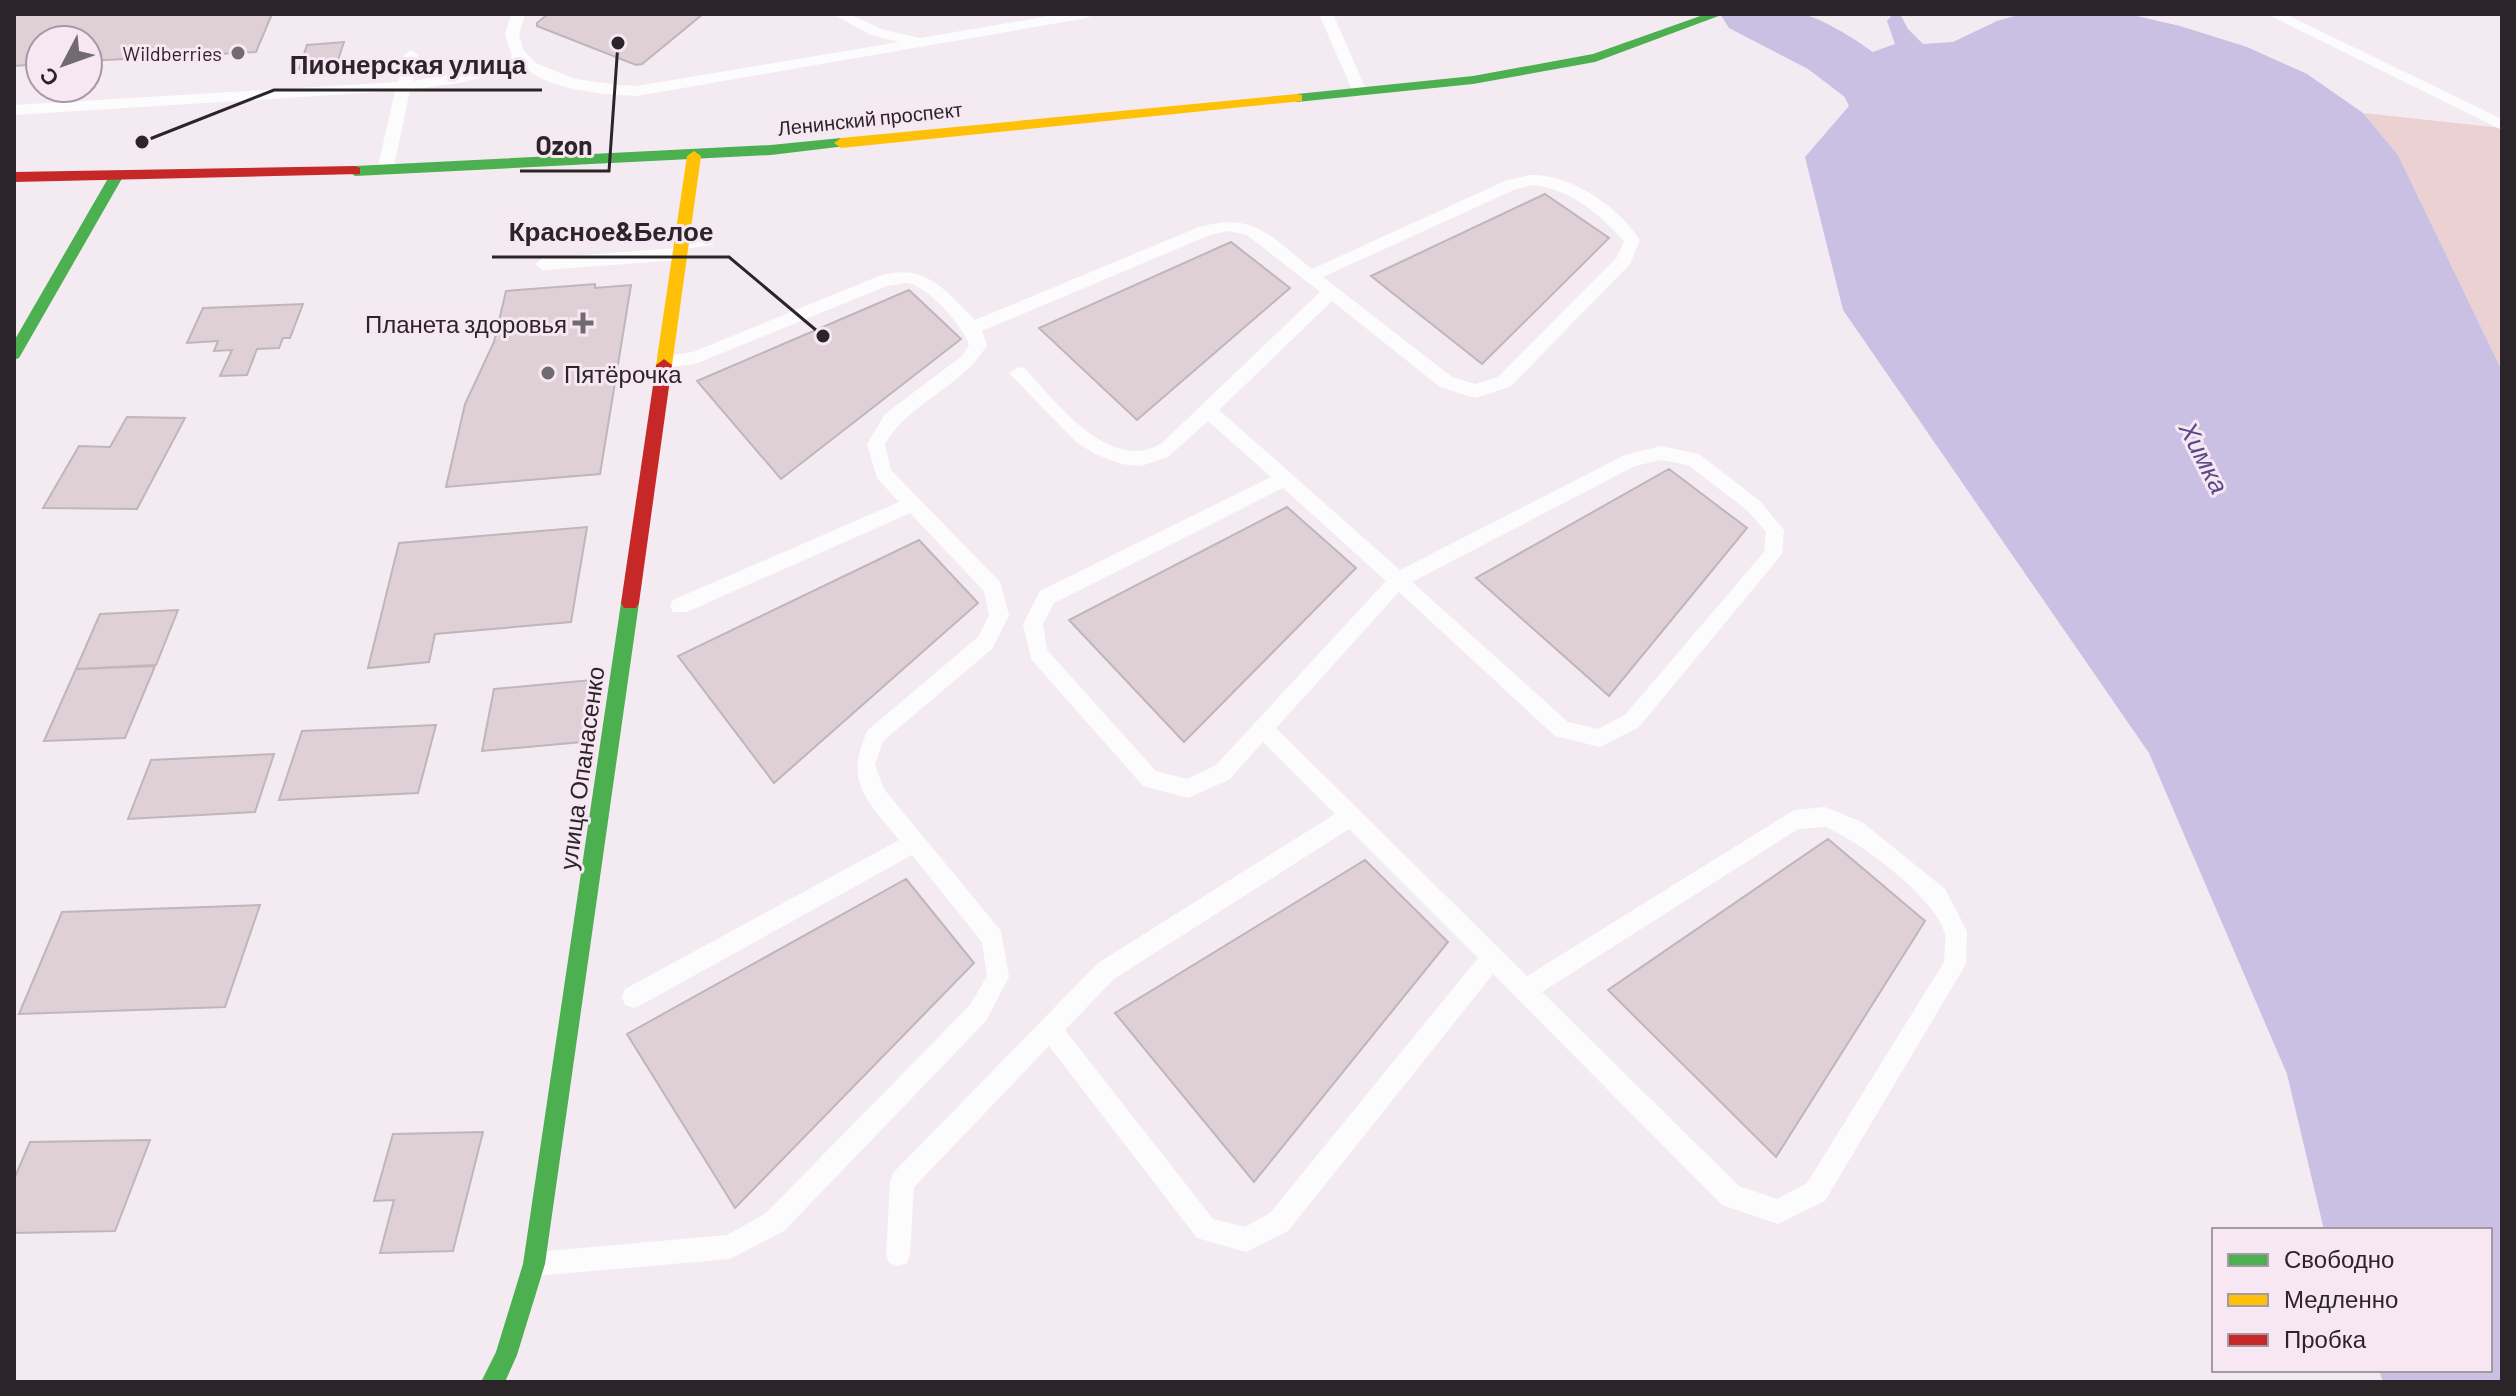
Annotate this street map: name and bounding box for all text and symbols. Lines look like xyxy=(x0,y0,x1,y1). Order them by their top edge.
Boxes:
north arrow xyxy=(24,24,104,104)
callout: Пионерская улица xyxy=(274,40,542,90)
place label: Wildberries xyxy=(123,41,222,65)
marker: Wildberries xyxy=(229,44,247,62)
text: Пионерская улица xyxy=(290,48,527,79)
text: С xyxy=(33,63,63,92)
street label: Ленинский проспект xyxy=(776,96,964,140)
callout: Ozon xyxy=(520,121,609,171)
text: Ozon xyxy=(536,129,592,160)
callout: Красное&Белое xyxy=(492,207,729,257)
text: Красное&Белое xyxy=(509,215,713,246)
place label: Планета здоровья xyxy=(365,309,567,338)
marker: Планета здоровья xyxy=(574,314,592,332)
place label: Пятёрочка xyxy=(564,359,682,388)
marker: Пятёрочка xyxy=(539,364,557,382)
water label: Химка xyxy=(2173,415,2236,498)
street label: улица Опанасенко xyxy=(552,664,610,872)
legend xyxy=(2212,1228,2492,1372)
text: Свободно xyxy=(2284,1244,2394,1273)
text: Медленно xyxy=(2284,1284,2398,1313)
text: Пробка xyxy=(2284,1324,2367,1353)

